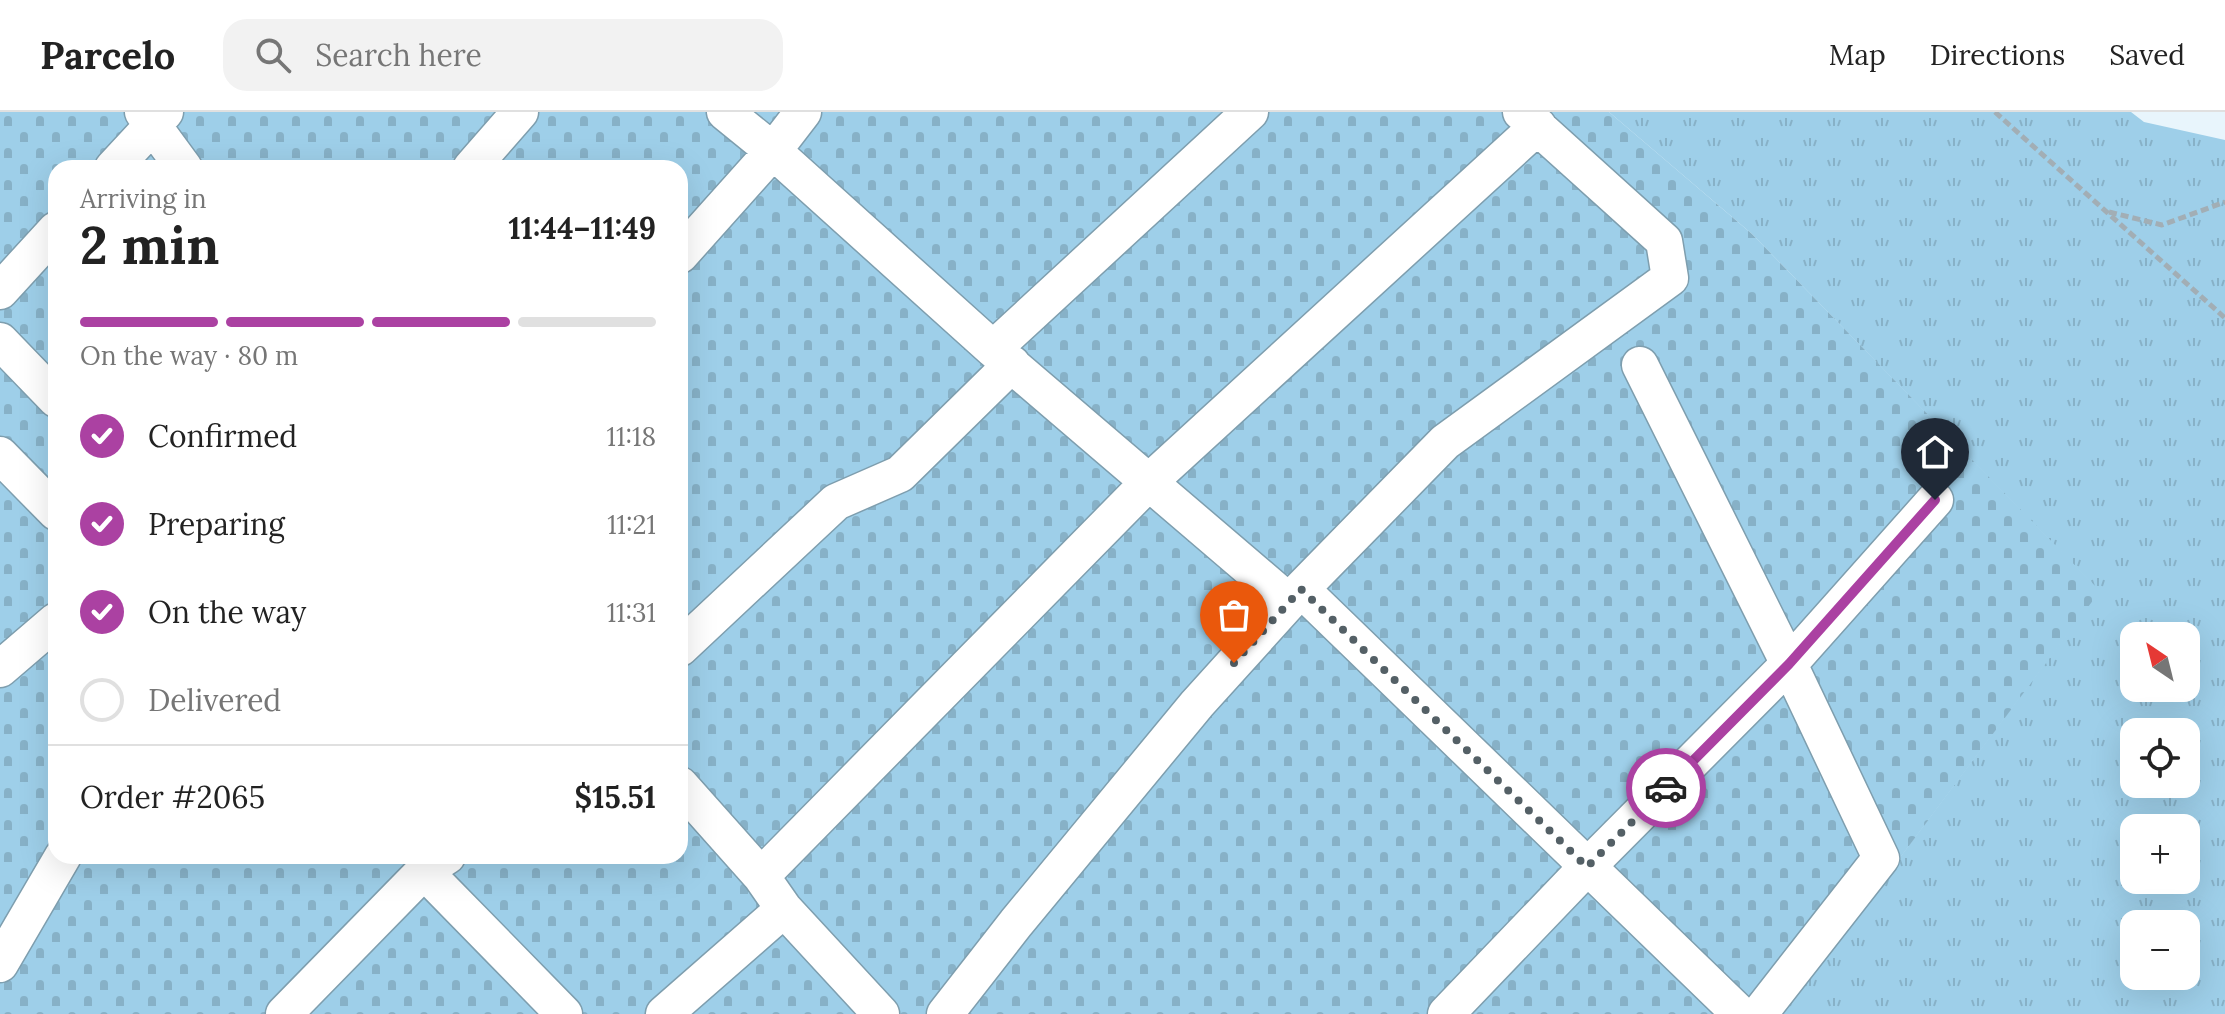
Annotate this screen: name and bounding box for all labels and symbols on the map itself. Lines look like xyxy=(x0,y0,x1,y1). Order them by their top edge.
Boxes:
pin xyxy=(1901,418,1969,500)
pin xyxy=(1200,581,1268,663)
north arrow xyxy=(2120,622,2200,702)
courier xyxy=(1626,748,1706,828)

